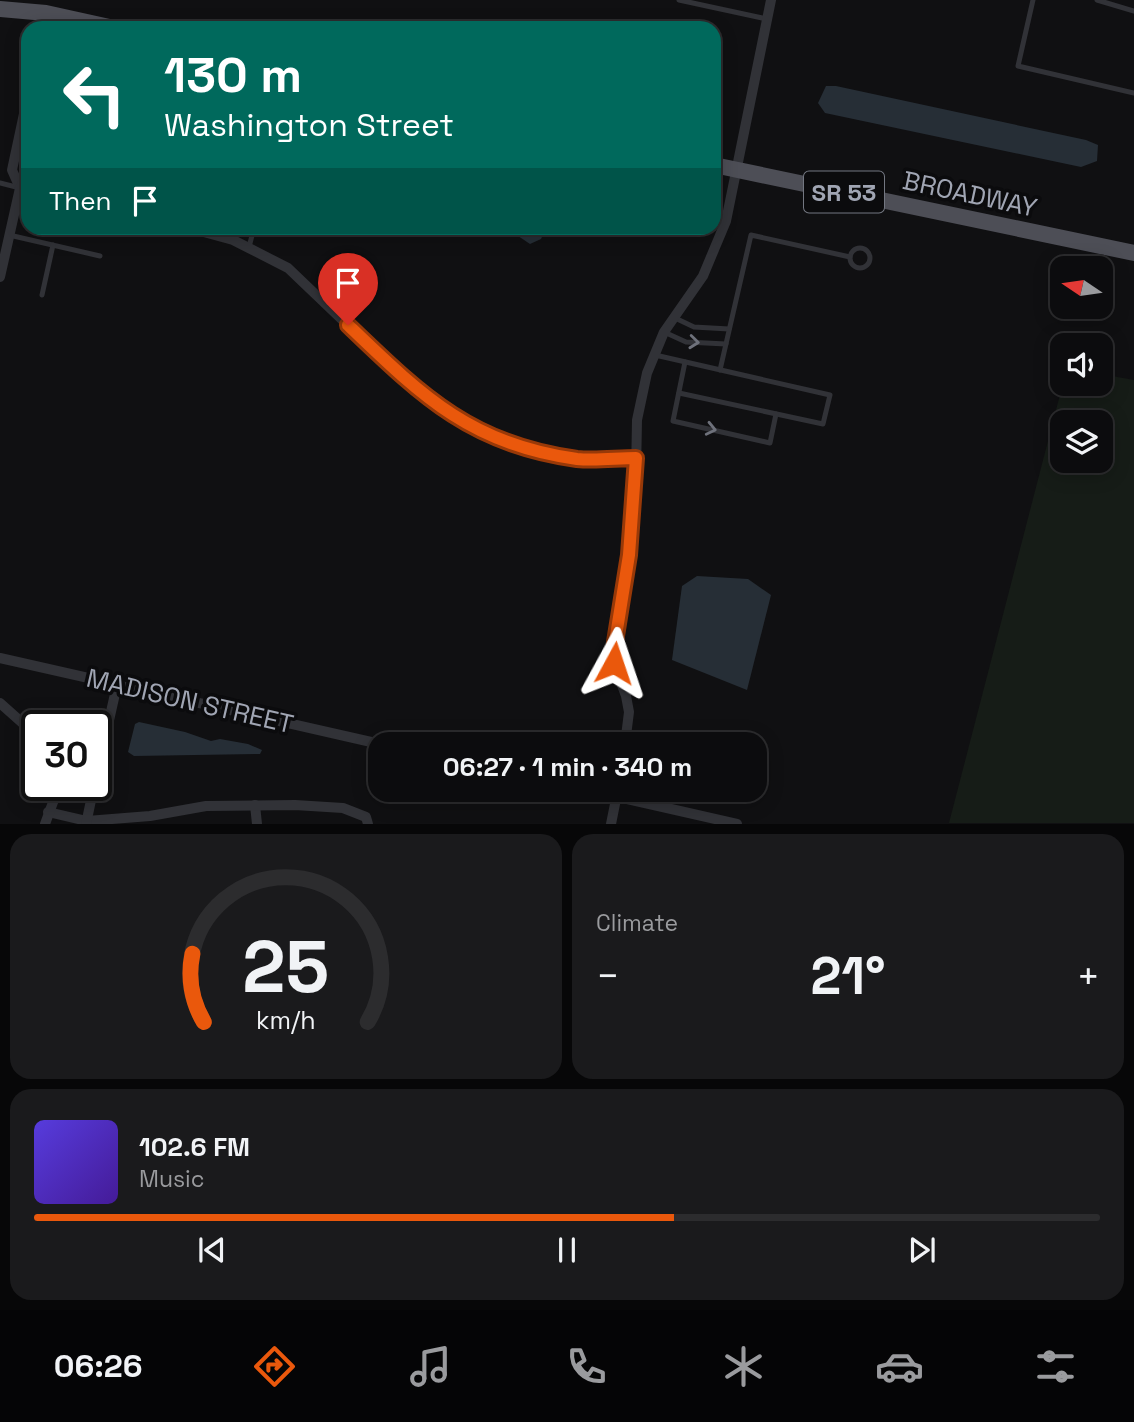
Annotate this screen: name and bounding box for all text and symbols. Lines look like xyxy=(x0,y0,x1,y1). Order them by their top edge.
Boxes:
text: 130 m xyxy=(164,44,302,106)
icon: left xyxy=(49,49,140,140)
text: Washington Street xyxy=(164,105,454,145)
street label: BROADWAY xyxy=(900,163,1040,225)
road number: SR 53 xyxy=(804,172,884,212)
icon: arrive xyxy=(126,182,164,220)
text: Then xyxy=(49,184,112,218)
pin xyxy=(318,253,378,325)
north arrow xyxy=(1050,256,1113,318)
map controls xyxy=(1050,256,1113,473)
icon: arrive xyxy=(329,264,367,302)
button: sound xyxy=(1050,333,1113,396)
one-way arrow xyxy=(689,334,700,349)
button: layers xyxy=(1050,410,1113,473)
one-way arrow xyxy=(705,421,717,436)
position arrow xyxy=(577,626,651,700)
street label: MADISON STREET xyxy=(83,661,297,741)
speed limit sign: 30 xyxy=(21,710,112,801)
text: 06:27 · 1 min · 340 m xyxy=(443,750,692,784)
text: Climate xyxy=(596,908,678,938)
text: 25 xyxy=(243,921,329,1014)
text: 21° xyxy=(811,943,885,1009)
text: − xyxy=(596,952,620,1000)
text: + xyxy=(1076,952,1100,1000)
text: km/h xyxy=(256,1004,316,1036)
text: 102.6 FM xyxy=(139,1130,250,1164)
text: Music xyxy=(139,1164,204,1194)
icon: previous xyxy=(193,1231,231,1269)
icon: pause xyxy=(548,1231,586,1269)
icon: next xyxy=(903,1231,941,1269)
icon: directions xyxy=(250,1342,299,1391)
icon: music xyxy=(406,1342,455,1391)
icon: phone xyxy=(562,1342,611,1391)
icon: climate xyxy=(719,1342,768,1391)
icon: car xyxy=(875,1342,924,1391)
icon: filters xyxy=(1031,1342,1080,1391)
text: 06:26 xyxy=(54,1346,142,1386)

